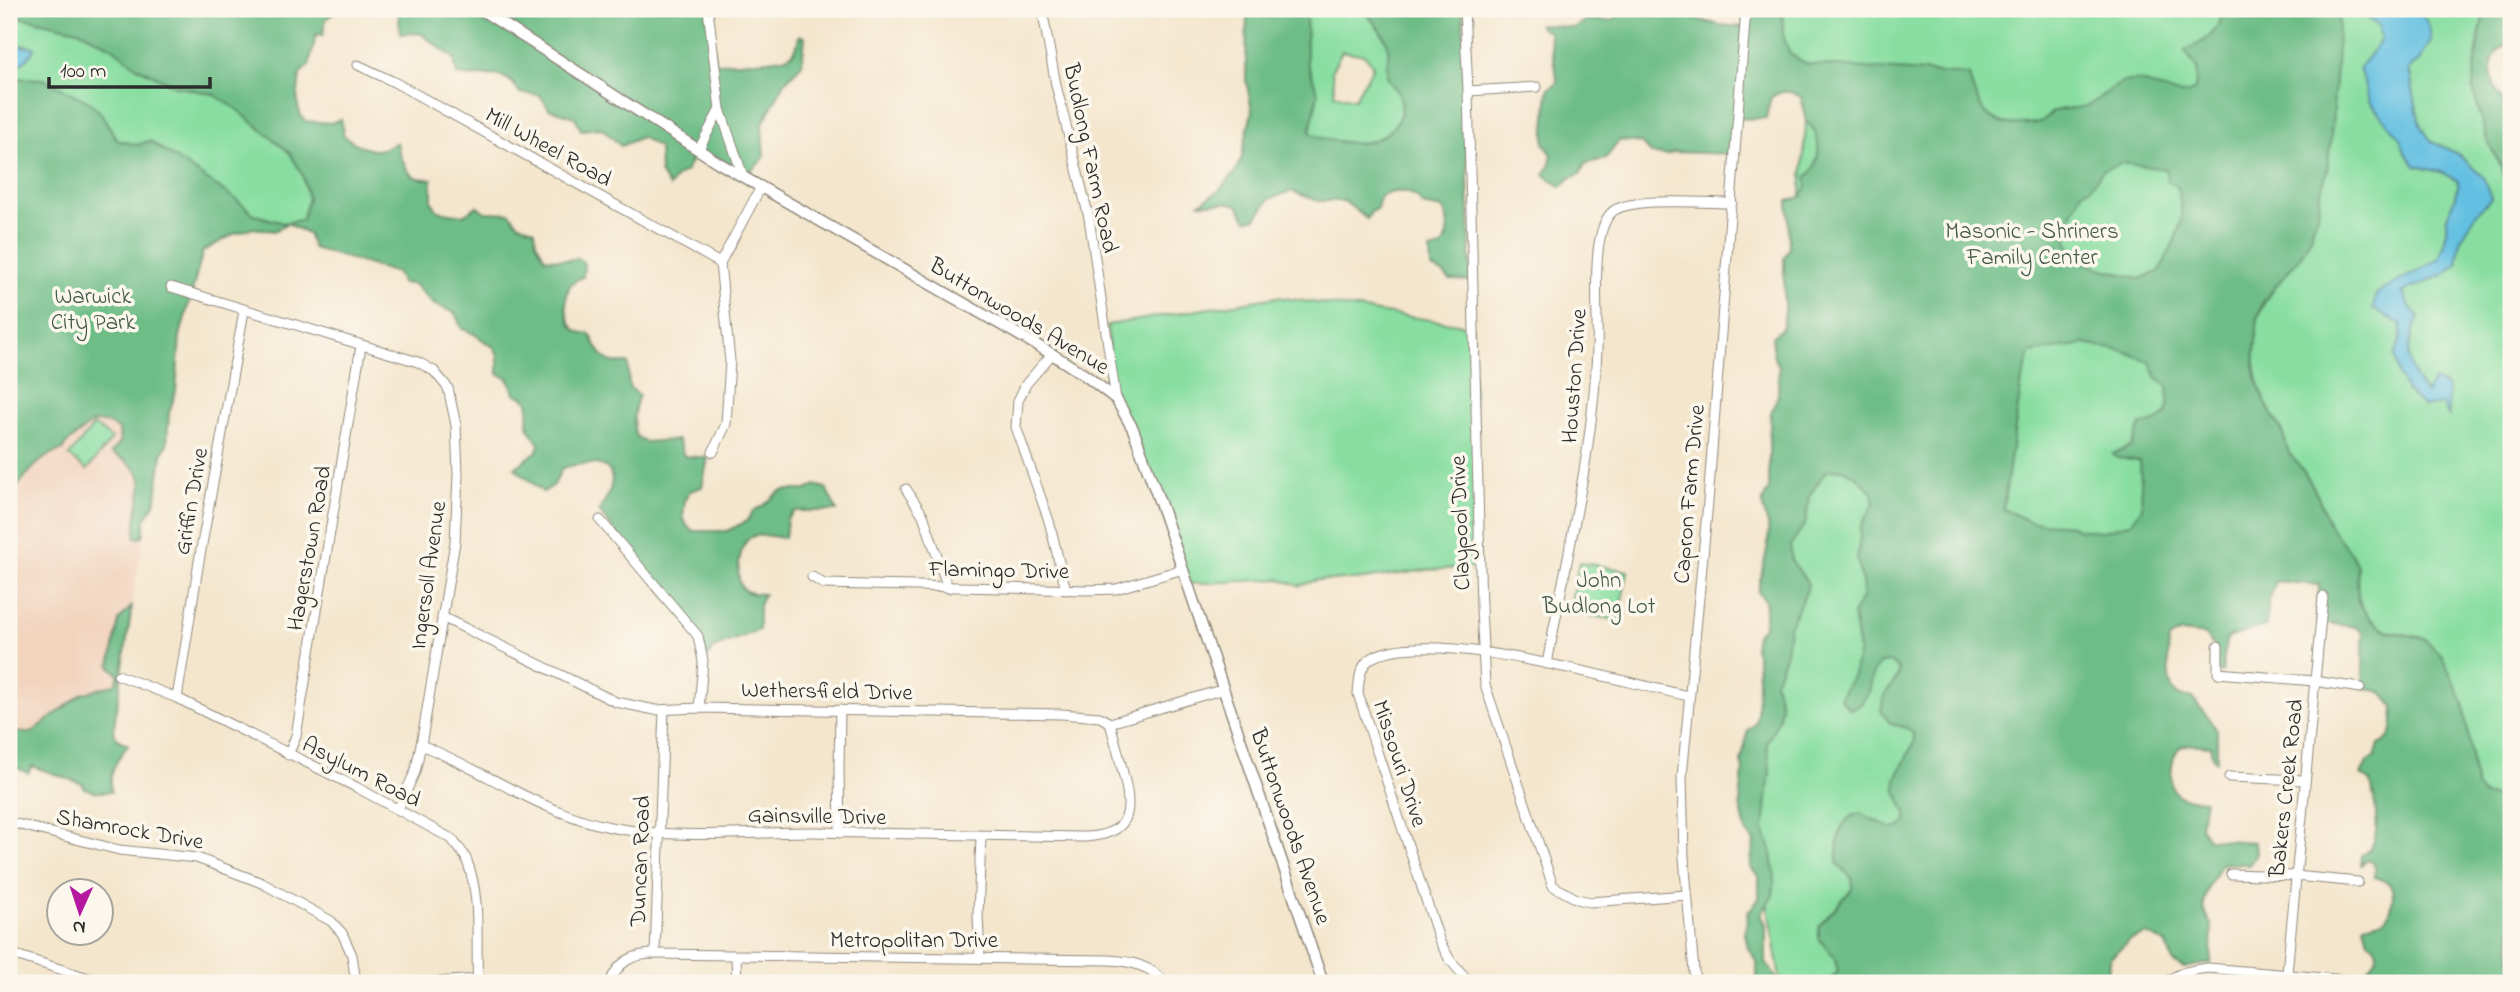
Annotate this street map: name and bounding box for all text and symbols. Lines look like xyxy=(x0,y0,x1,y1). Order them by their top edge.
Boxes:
scale bar xyxy=(49,46,210,90)
text: 100 m xyxy=(60,57,106,87)
street label: Budlong Farm Road xyxy=(1052,60,1126,257)
street label: Mill Wheel Road xyxy=(478,100,617,197)
park label: Masonic - Shriners Family Center xyxy=(1945,216,2119,277)
street label: Buttonwoods Avenue xyxy=(921,250,1116,384)
park label: Warwick City Park xyxy=(51,281,136,342)
street label: Houston Drive xyxy=(1554,307,1597,445)
street label: Capron Farm Drive xyxy=(1666,403,1715,585)
street label: Griffin Drive xyxy=(167,444,218,558)
street label: Claypool Drive xyxy=(1443,454,1482,591)
street label: Hagerstown Road xyxy=(280,463,342,634)
street label: Ingersoll Avenue xyxy=(403,498,457,652)
street label: Flamingo Drive xyxy=(927,554,1070,590)
park label: John Budlong Lot xyxy=(1542,565,1656,625)
street label: Wethersfield Drive xyxy=(741,675,914,711)
street label: Missouri Drive xyxy=(1363,696,1435,832)
street label: Bakers Creek Road xyxy=(2262,697,2313,880)
street label: Buttonwoods Avenue xyxy=(1240,723,1339,930)
street label: Asylum Road xyxy=(295,729,426,819)
street label: Duncan Road xyxy=(623,795,660,928)
street label: Gainsville Drive xyxy=(747,800,887,835)
street label: Shamrock Drive xyxy=(53,801,207,860)
north arrow xyxy=(46,876,116,946)
text: N xyxy=(72,913,86,940)
street label: Metropolitan Drive xyxy=(830,925,999,958)

